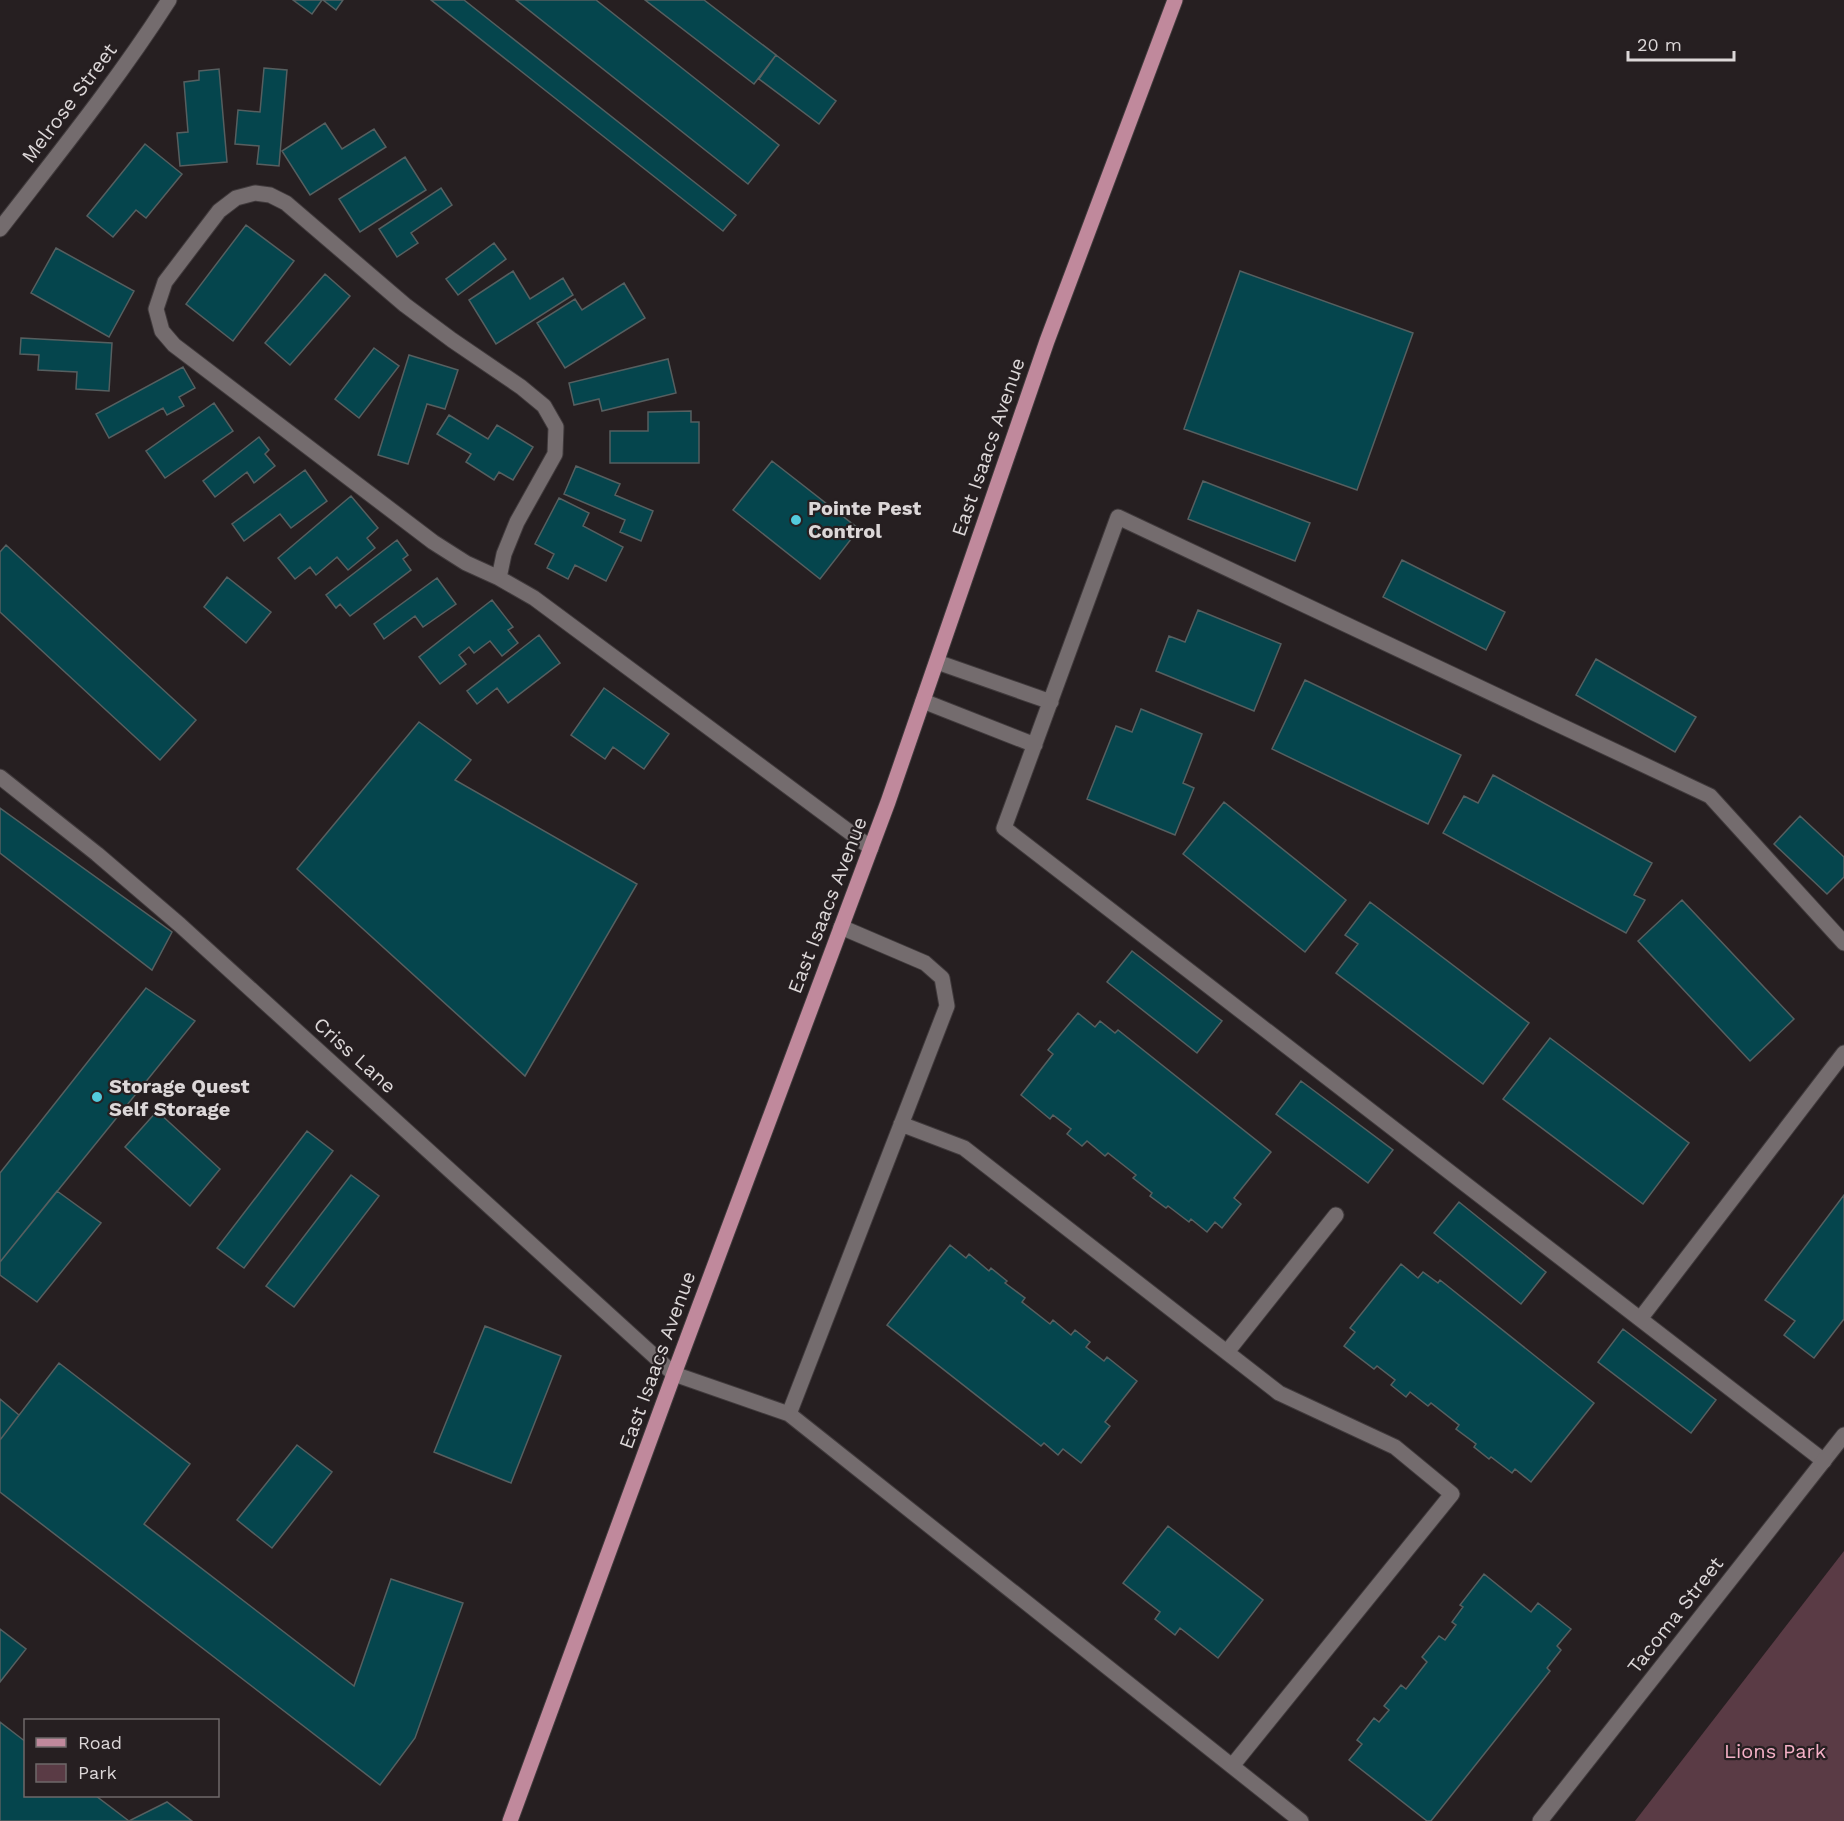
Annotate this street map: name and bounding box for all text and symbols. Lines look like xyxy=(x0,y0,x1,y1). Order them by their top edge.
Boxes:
scale bar xyxy=(1628,24,1734,62)
text: 20 m xyxy=(1637,34,1682,55)
street label: Melrose Street xyxy=(16,38,122,168)
street label: East Isaacs Avenue xyxy=(946,355,1030,539)
place label: Pointe Pest Control xyxy=(808,496,922,543)
marker: Pointe Pest Control xyxy=(789,513,803,527)
street label: East Isaacs Avenue xyxy=(782,813,872,997)
street label: Criss Lane xyxy=(309,1012,401,1098)
place label: Storage Quest Self Storage xyxy=(109,1074,250,1121)
marker: Storage Quest Self Storage xyxy=(90,1090,104,1104)
street label: East Isaacs Avenue xyxy=(614,1268,700,1452)
street label: Tacoma Street xyxy=(1622,1551,1728,1678)
legend xyxy=(24,1719,219,1797)
text: Road xyxy=(78,1732,122,1753)
park label: Lions Park xyxy=(1724,1739,1826,1763)
text: Park xyxy=(78,1762,117,1783)

